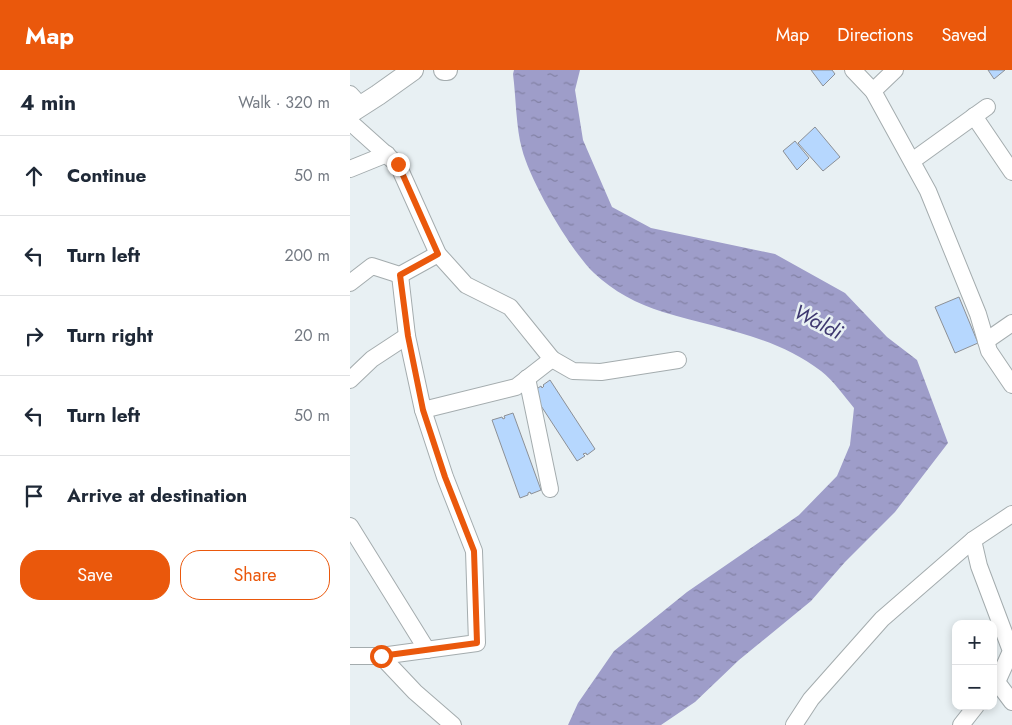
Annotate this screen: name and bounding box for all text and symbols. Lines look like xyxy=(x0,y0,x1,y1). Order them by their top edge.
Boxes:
text: Map xyxy=(25,18,74,53)
text: Map xyxy=(776,22,809,48)
text: Directions xyxy=(837,22,913,48)
text: Saved xyxy=(941,22,987,48)
text: 4 min xyxy=(20,88,76,118)
text: Walk · 320 m xyxy=(238,91,330,114)
route end xyxy=(387,153,410,176)
icon: ahead xyxy=(20,162,48,190)
text: Continue xyxy=(67,162,146,189)
text: 50 m xyxy=(294,164,330,187)
icon: left xyxy=(20,242,48,270)
text: Turn left xyxy=(67,242,140,269)
text: 200 m xyxy=(284,244,330,267)
water label: Waldi xyxy=(788,297,848,347)
icon: right xyxy=(20,322,48,350)
text: Turn right xyxy=(67,322,153,349)
text: 20 m xyxy=(294,324,330,347)
icon: left xyxy=(20,402,48,430)
text: Turn left xyxy=(67,402,140,429)
text: 50 m xyxy=(294,404,330,427)
icon: arrive xyxy=(20,482,48,510)
text: Arrive at destination xyxy=(67,482,247,509)
button: Save xyxy=(20,550,170,600)
button: Share xyxy=(180,550,330,600)
map controls xyxy=(952,620,997,710)
button: + xyxy=(952,620,997,665)
route start xyxy=(370,645,393,668)
button: − xyxy=(952,665,997,710)

